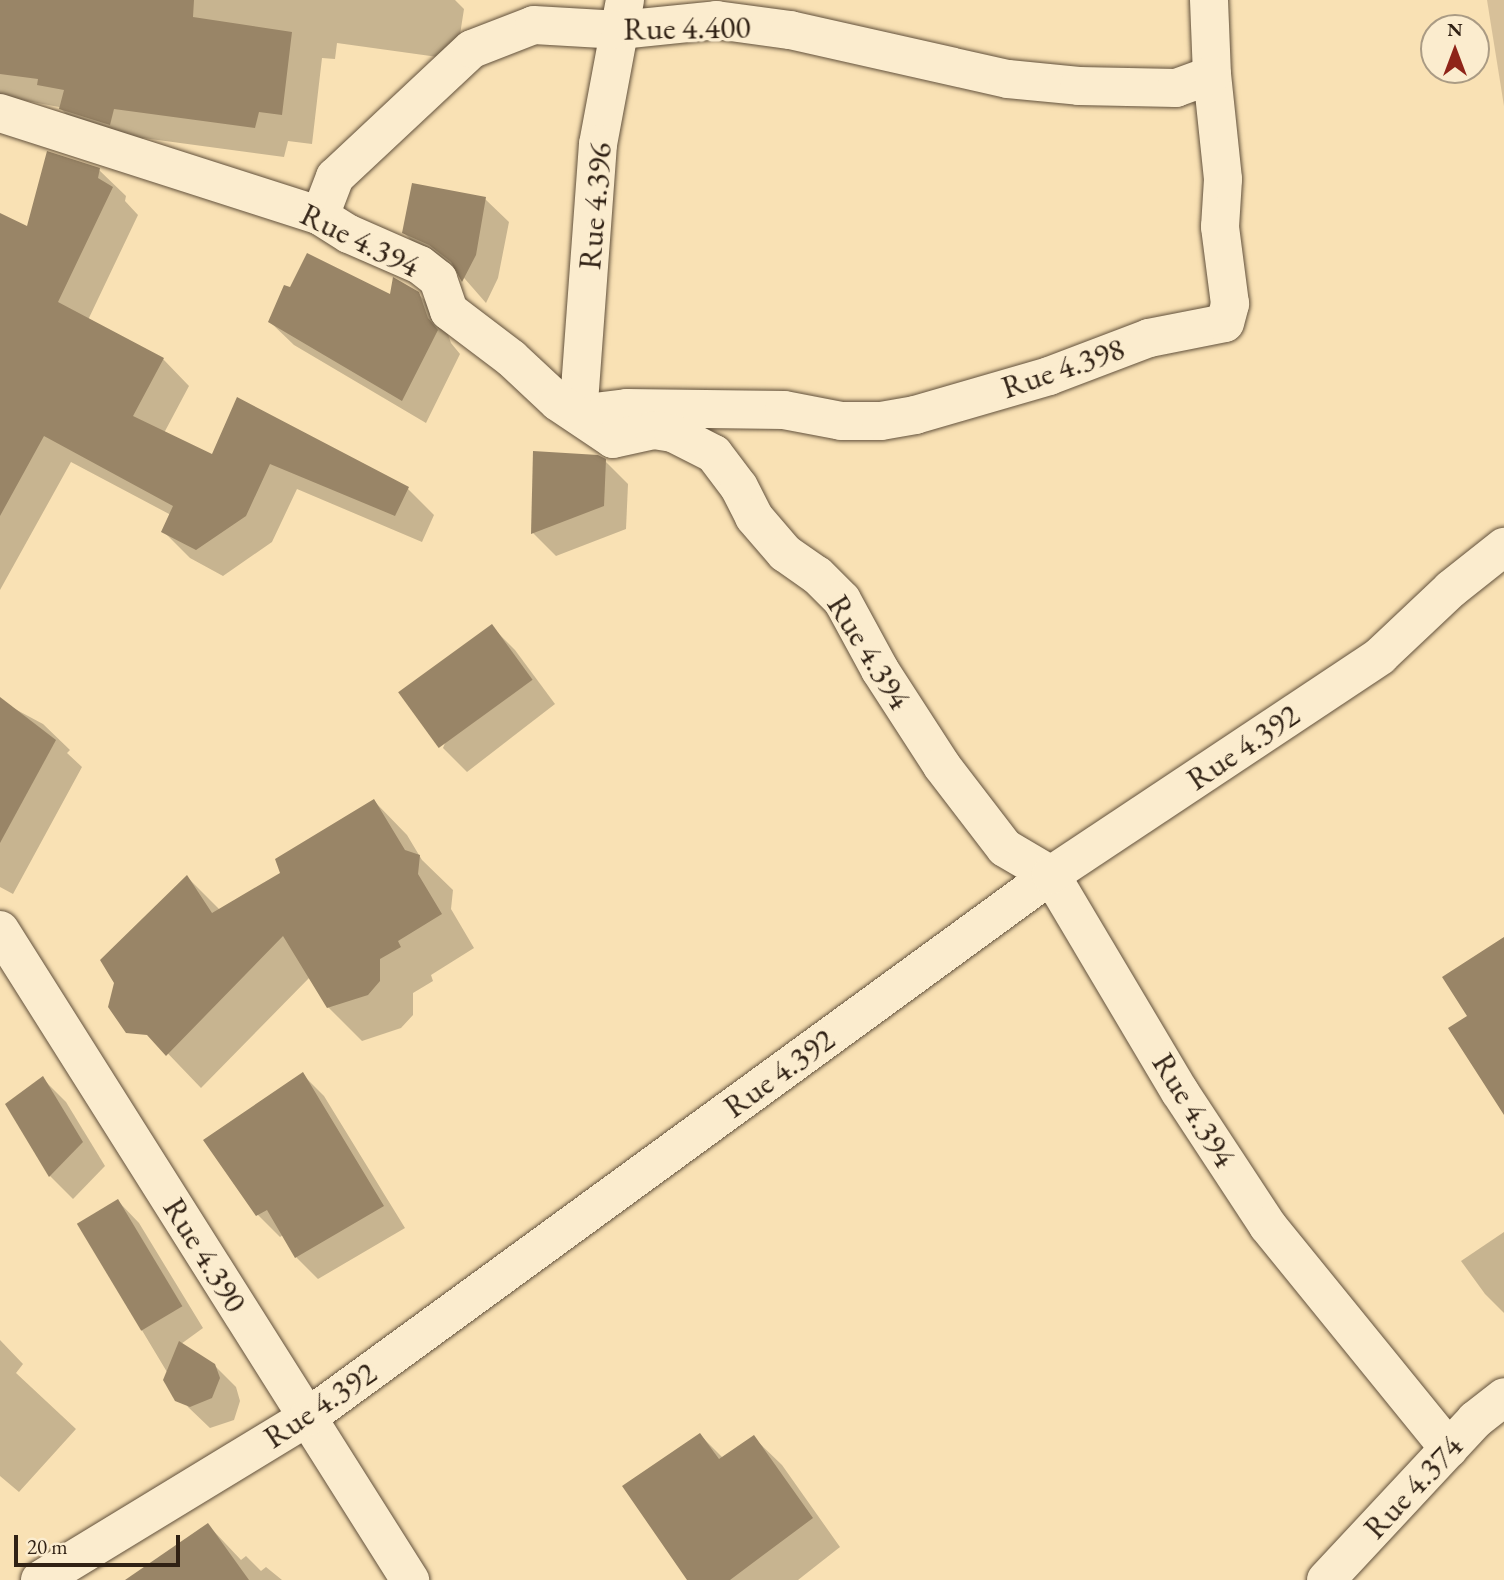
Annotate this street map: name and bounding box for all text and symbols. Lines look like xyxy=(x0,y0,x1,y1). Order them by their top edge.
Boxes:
street label: Rue 4.400 xyxy=(623,8,751,48)
north arrow xyxy=(1420,14,1490,84)
text: N xyxy=(1447,17,1463,42)
street label: Rue 4.396 xyxy=(570,141,620,271)
street label: Rue 4.394 xyxy=(294,195,426,285)
street label: Rue 4.398 xyxy=(997,329,1129,407)
street label: Rue 4.394 xyxy=(819,588,919,716)
street label: Rue 4.392 xyxy=(1179,695,1307,799)
street label: Rue 4.392 xyxy=(716,1020,842,1126)
street label: Rue 4.394 xyxy=(1144,1046,1244,1174)
street label: Rue 4.390 xyxy=(155,1191,255,1319)
street label: Rue 4.392 xyxy=(256,1353,384,1457)
street label: Rue 4.374 xyxy=(1356,1427,1470,1547)
scale bar xyxy=(18,1520,184,1564)
text: 20 m xyxy=(27,1533,68,1560)

